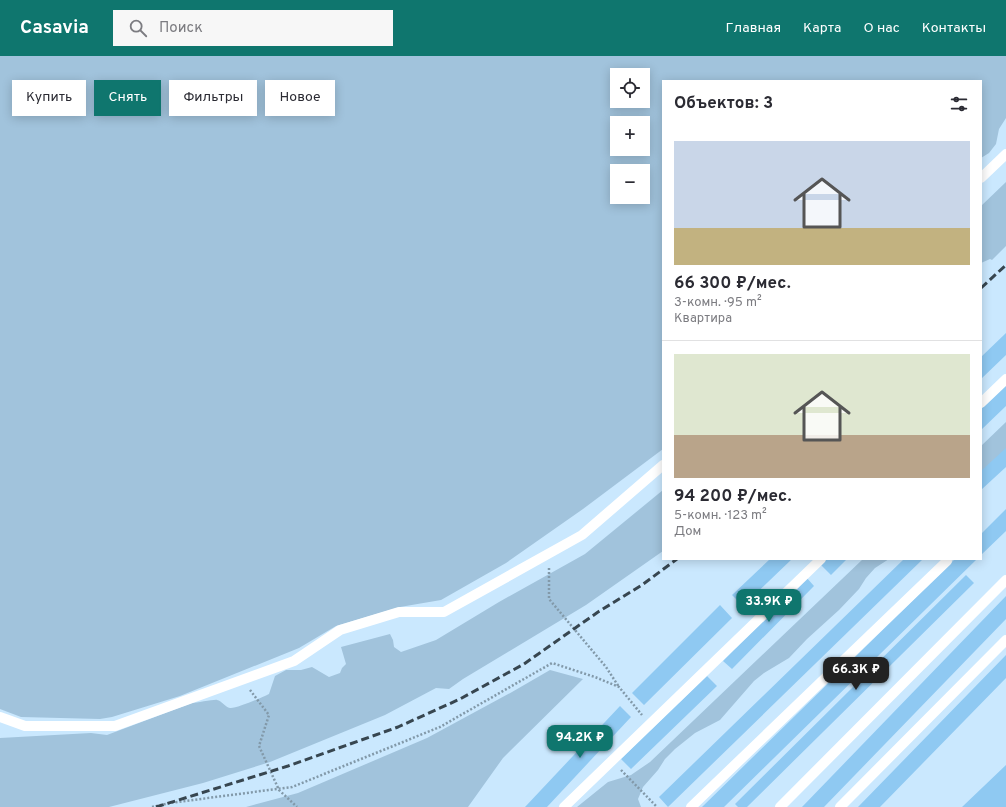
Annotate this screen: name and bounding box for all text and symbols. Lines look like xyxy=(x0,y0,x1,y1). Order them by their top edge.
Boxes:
search box xyxy=(113,10,393,46)
text: Casavia xyxy=(20,16,89,40)
icon: search xyxy=(127,17,149,39)
text: Поиск xyxy=(159,19,203,38)
text: Главная xyxy=(726,20,781,37)
text: Карта xyxy=(803,20,841,37)
text: О нас xyxy=(863,20,900,37)
text: Контакты xyxy=(922,20,986,37)
map controls xyxy=(610,68,650,204)
button: locate xyxy=(610,68,650,108)
chip: Купить xyxy=(12,80,86,116)
chip: Снять xyxy=(94,80,161,116)
chip: Фильтры xyxy=(169,80,257,116)
chip: Новое xyxy=(265,80,335,116)
text: Объектов: 3 xyxy=(674,93,773,115)
icon: filters xyxy=(948,93,970,115)
button: + xyxy=(610,116,650,156)
button: − xyxy=(610,164,650,204)
icon: home xyxy=(786,167,858,239)
text: 66 300 ₽/мес. xyxy=(674,273,791,295)
text: 3-комн. · 95 m² xyxy=(674,295,762,311)
text: Квартира xyxy=(674,311,732,327)
icon: home xyxy=(786,380,858,452)
text: 94 200 ₽/мес. xyxy=(674,486,792,508)
text: 5-комн. · 123 m² xyxy=(674,508,767,524)
text: Дом xyxy=(674,524,701,540)
pin: 33.9K ₽ xyxy=(732,589,806,623)
text: 33.9K ₽ xyxy=(745,594,793,610)
pin: 66.3K ₽ xyxy=(819,657,893,691)
text: 66.3K ₽ xyxy=(832,662,880,678)
pin: 94.2K ₽ xyxy=(543,725,617,759)
text: 94.2K ₽ xyxy=(556,730,604,746)

